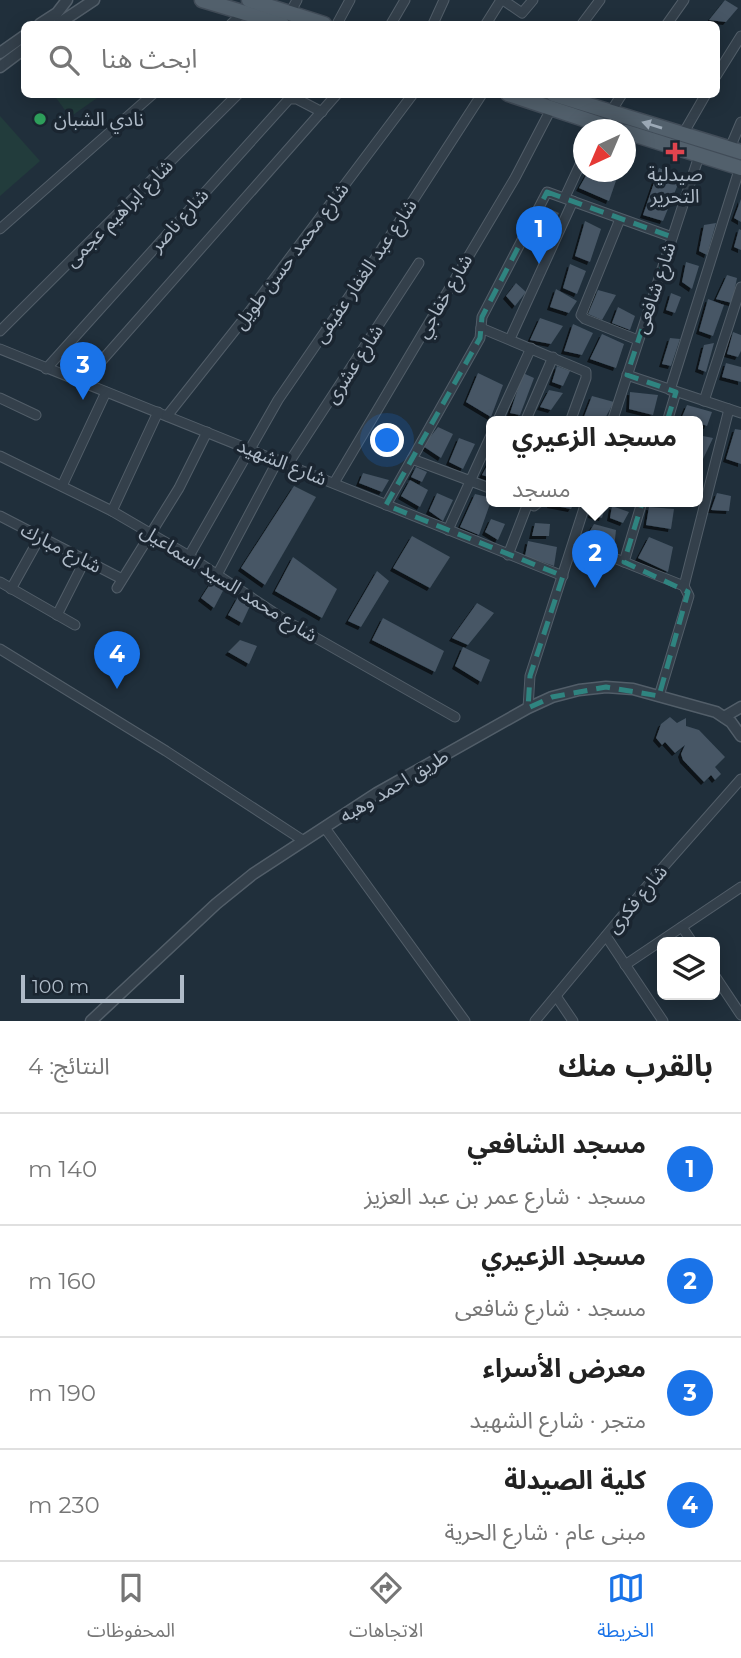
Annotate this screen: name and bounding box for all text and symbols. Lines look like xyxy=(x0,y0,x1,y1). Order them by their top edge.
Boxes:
search box xyxy=(21,21,720,98)
icon: search xyxy=(45,41,83,79)
text: ابحث هنا xyxy=(101,43,197,75)
place label: نادي الشبان xyxy=(54,108,144,134)
marker: نادي الشبان xyxy=(32,111,48,127)
north arrow xyxy=(573,119,636,182)
one-way arrow xyxy=(641,120,662,130)
marker: صيدلية التحرير xyxy=(667,144,683,160)
street label: شارع ابراهيم عجمى xyxy=(60,154,180,274)
place label: صيدلية التحرير xyxy=(647,163,703,208)
street label: شارع محمد حسن طويل xyxy=(228,178,355,335)
street label: شارع ناصر xyxy=(144,184,215,259)
street label: شارع عبد الغفار عفيفى xyxy=(308,195,423,349)
pin: 1 xyxy=(516,206,562,264)
street label: شارع شافعى xyxy=(629,239,682,337)
street label: شارع خفاجي xyxy=(411,250,480,344)
street label: شارع عشرى xyxy=(320,320,390,409)
pin: 3 xyxy=(60,342,106,400)
popup xyxy=(486,416,703,507)
text: مسجد الزعيري xyxy=(512,421,677,453)
your location xyxy=(370,423,404,457)
street label: شارع الشهيد xyxy=(233,434,330,492)
text: مسجد xyxy=(512,475,571,503)
street label: شارع مبارك xyxy=(16,518,105,580)
street label: شارع محمد السيد اسماعيل xyxy=(135,519,322,649)
pin: 2 xyxy=(572,530,618,588)
pin: 4 xyxy=(94,631,140,689)
street label: طريق احمد وهبه xyxy=(335,744,453,827)
street label: شارع فكرى xyxy=(602,860,674,939)
map controls xyxy=(657,937,720,1000)
button: layers xyxy=(657,937,720,1000)
scale bar xyxy=(21,972,184,1004)
text: 100 m xyxy=(32,975,89,998)
text: بالقرب منك xyxy=(558,1047,713,1084)
text: النتائج: 4 xyxy=(28,1052,110,1080)
text: مسجد الشافعي xyxy=(467,1128,646,1160)
text: 140 m xyxy=(28,1155,97,1183)
text: 1 xyxy=(685,1155,695,1183)
text: مسجد · شارع عمر بن عبد العزيز xyxy=(364,1182,646,1210)
text: مسجد الزعيري xyxy=(481,1240,646,1272)
text: 160 m xyxy=(28,1267,96,1295)
text: 2 xyxy=(683,1267,697,1295)
text: مسجد · شارع شافعى xyxy=(455,1294,646,1322)
text: معرض الأسراء xyxy=(483,1352,646,1384)
text: 190 m xyxy=(28,1379,96,1407)
text: 3 xyxy=(683,1379,697,1407)
text: متجر · شارع الشهيد xyxy=(469,1406,646,1434)
text: كلية الصيدلة xyxy=(504,1464,646,1496)
text: 230 m xyxy=(28,1491,100,1519)
text: 4 xyxy=(682,1491,698,1519)
text: مبنى عام · شارع الحرية xyxy=(445,1518,646,1546)
tab: المحفوظات xyxy=(87,1569,175,1651)
tab: الاتجاهات xyxy=(349,1569,423,1651)
tab: الخريطة xyxy=(597,1569,654,1651)

